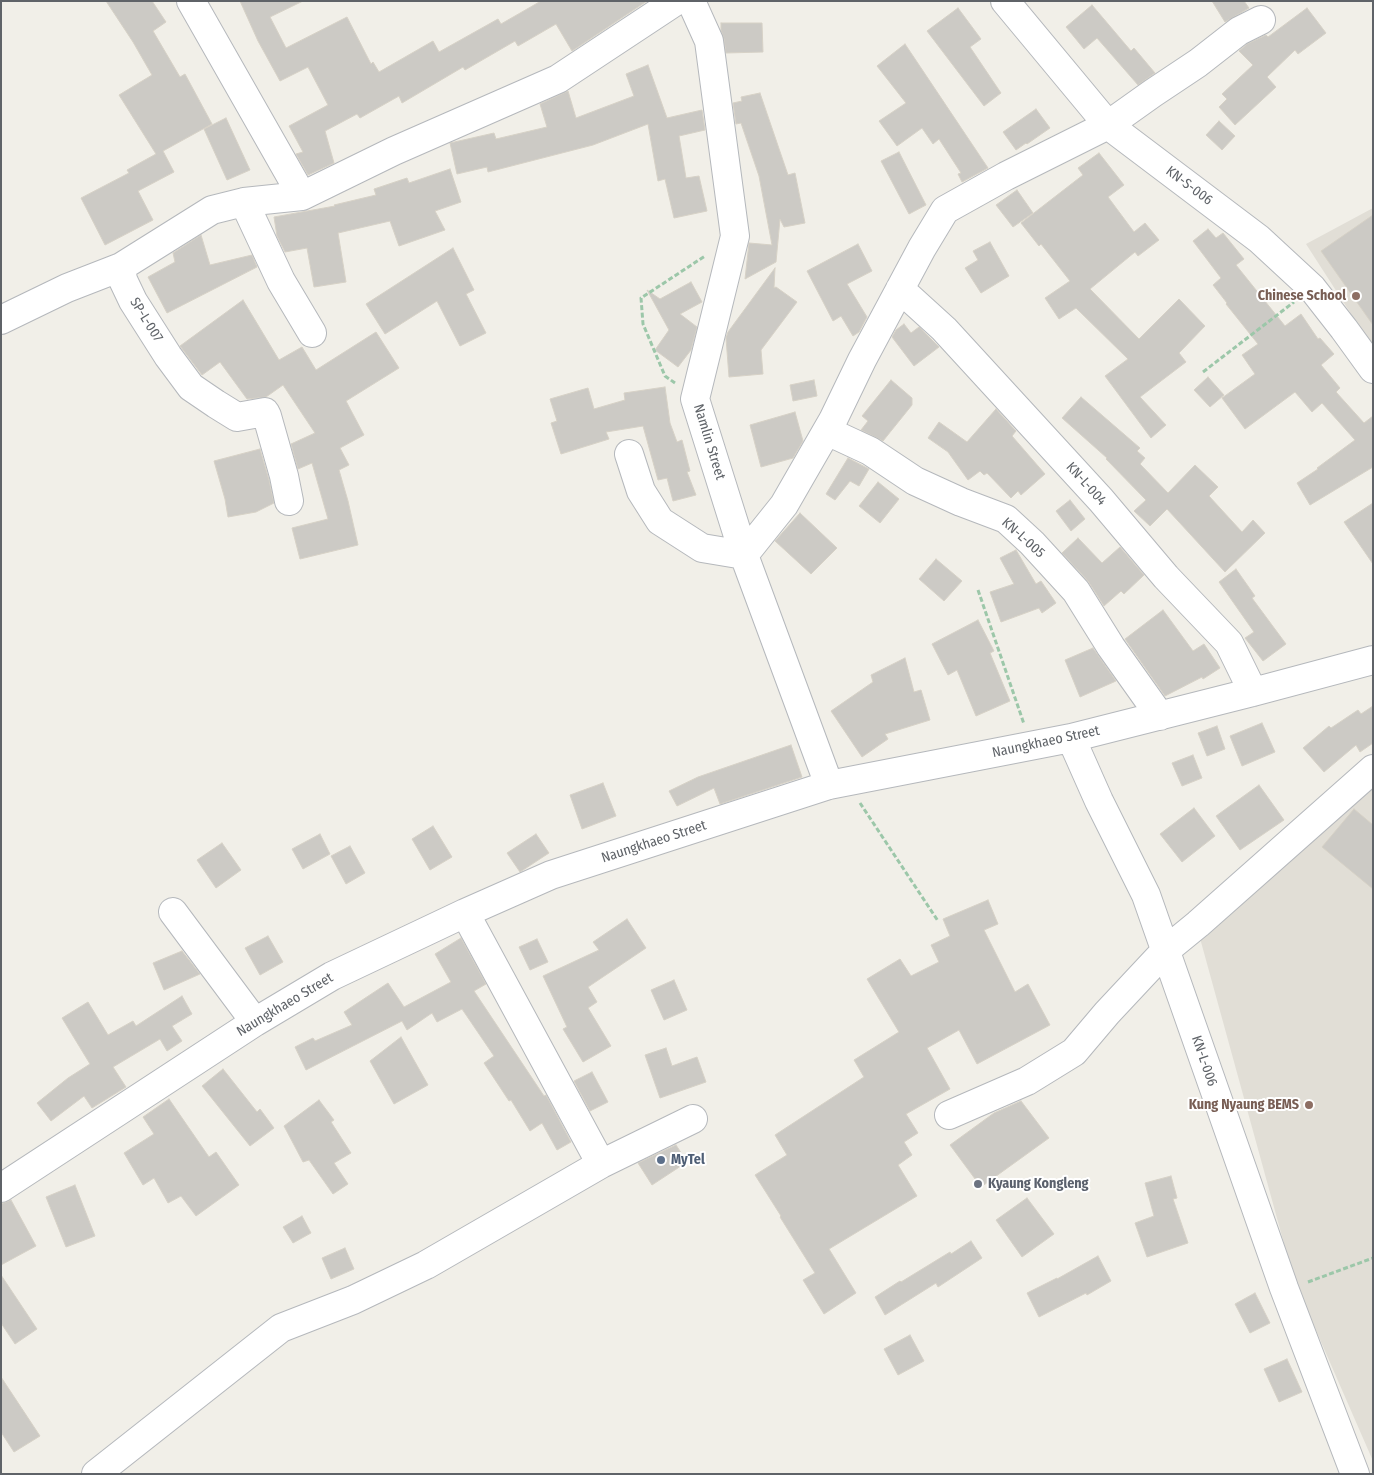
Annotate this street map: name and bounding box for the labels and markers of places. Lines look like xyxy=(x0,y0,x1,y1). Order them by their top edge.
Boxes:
place label: Chinese School xyxy=(1258,288,1346,304)
marker: Chinese School xyxy=(1350,290,1362,302)
place label: Kung Nyaung BEMS xyxy=(1189,1097,1299,1113)
marker: Kung Nyaung BEMS xyxy=(1303,1099,1315,1111)
place label: MyTel xyxy=(671,1152,705,1168)
marker: MyTel xyxy=(655,1154,667,1166)
place label: Kyaung Kongleng xyxy=(988,1176,1089,1192)
marker: Kyaung Kongleng xyxy=(972,1178,984,1190)

